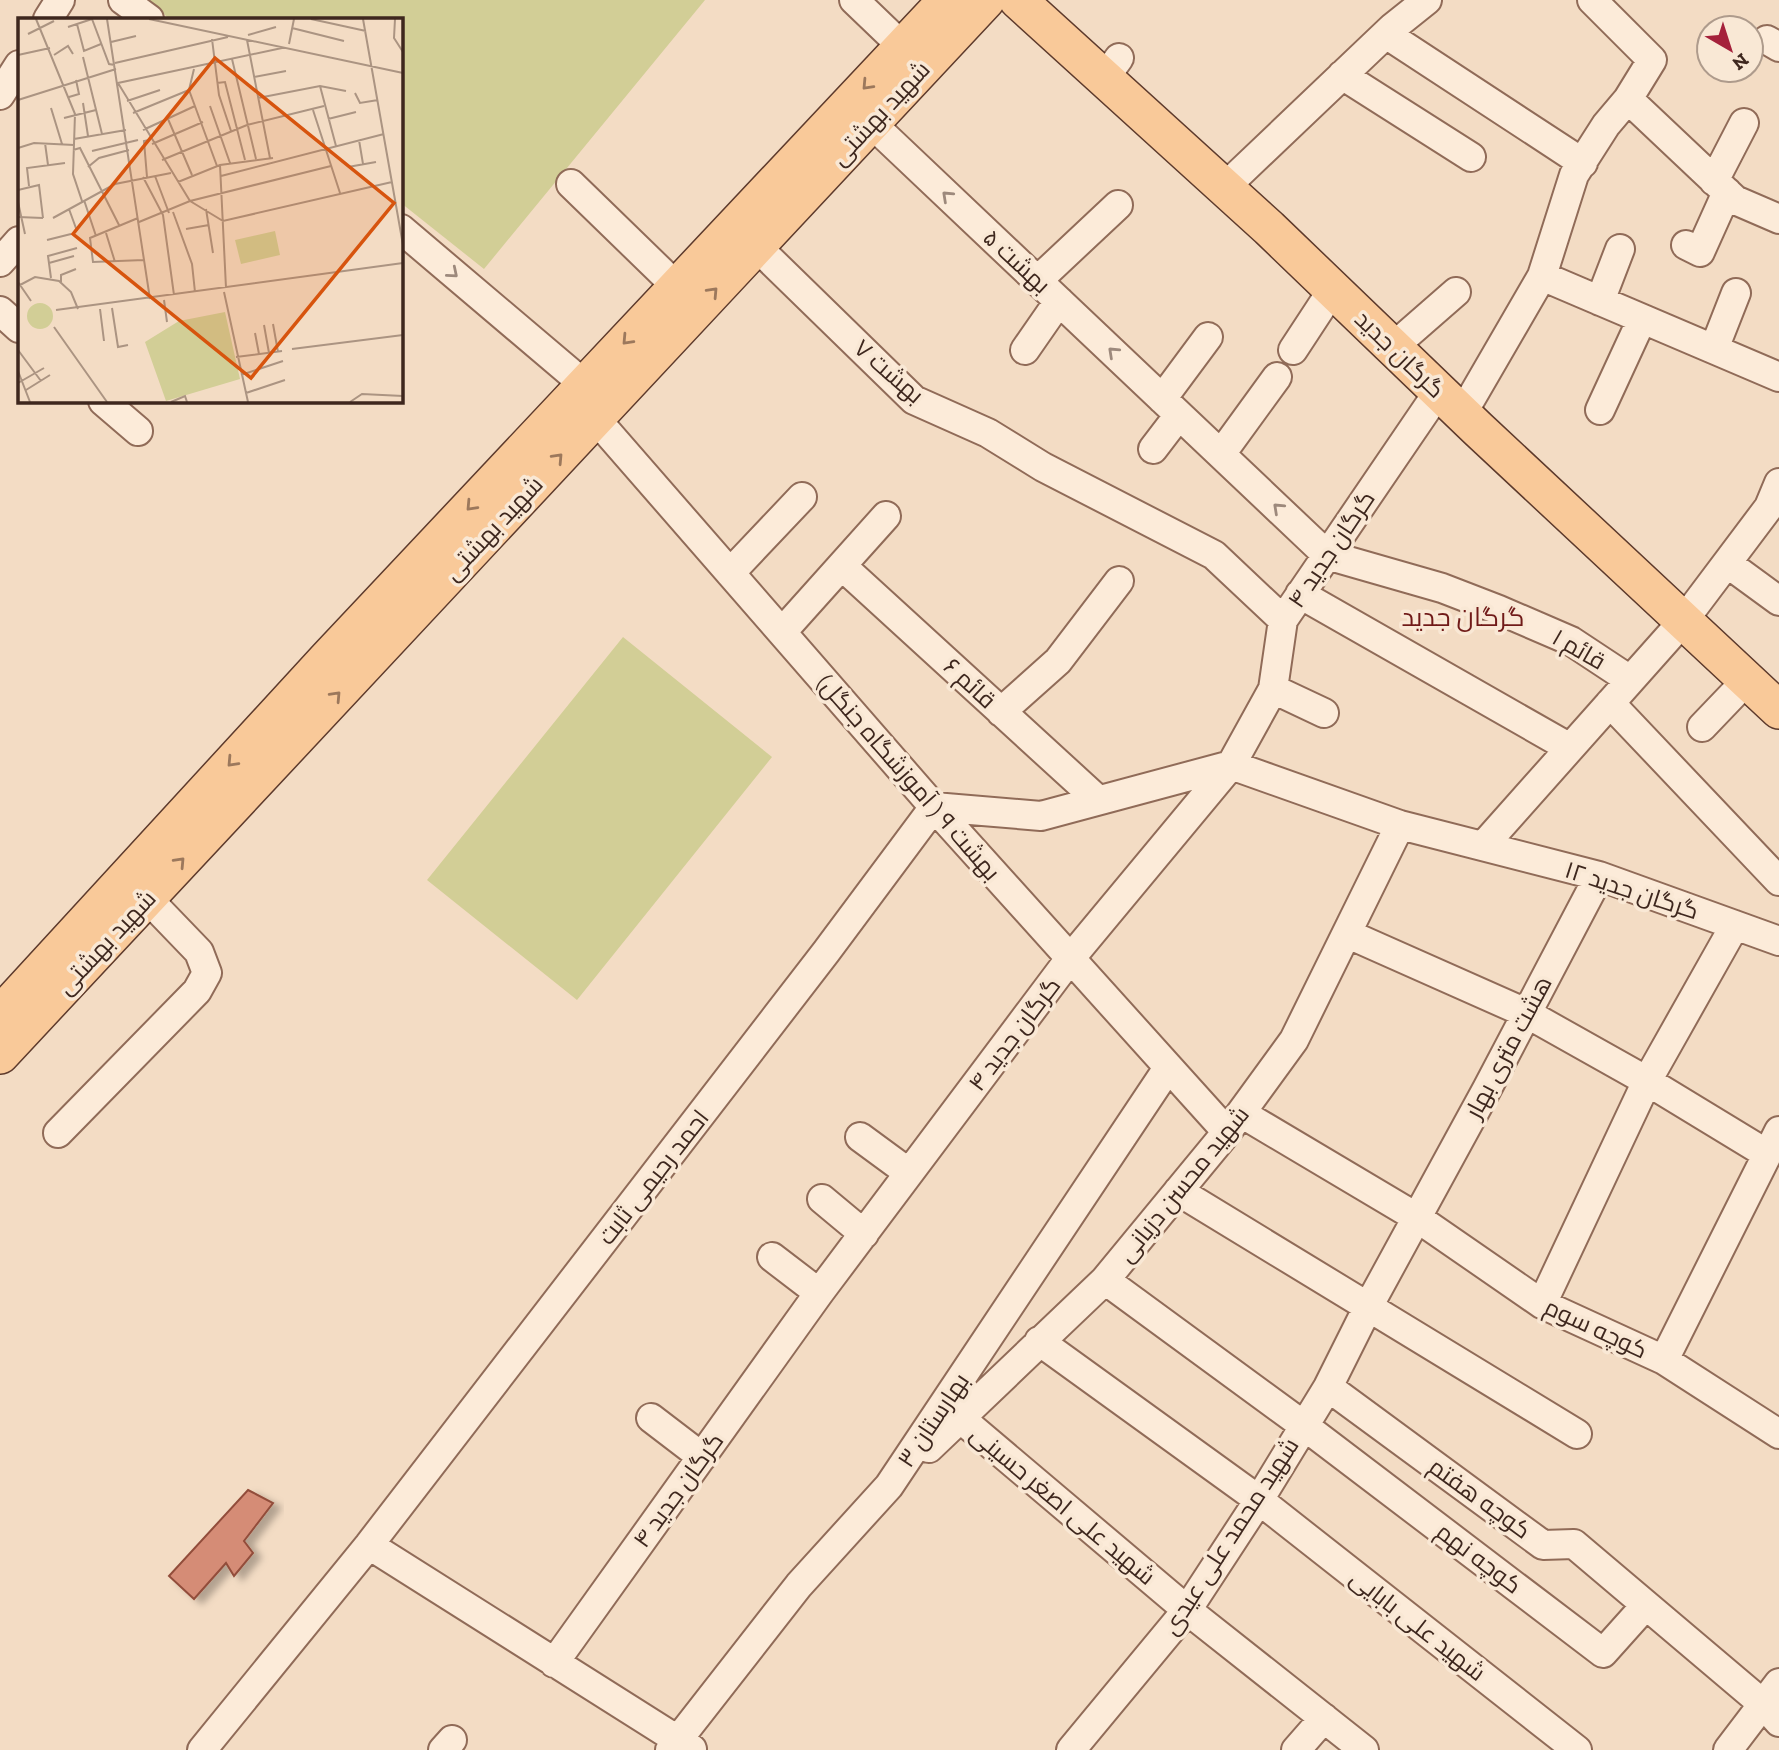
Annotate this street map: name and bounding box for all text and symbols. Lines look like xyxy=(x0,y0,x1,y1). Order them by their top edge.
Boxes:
north arrow xyxy=(1695,14,1765,84)
inset map xyxy=(18,18,402,402)
text: N xyxy=(1728,48,1753,75)
street label: شهید بهشتی xyxy=(824,55,936,171)
one-way arrow xyxy=(862,77,875,90)
one-way arrow xyxy=(943,192,956,204)
street label: بهشت ۵ xyxy=(977,223,1057,299)
one-way arrow xyxy=(445,265,458,277)
one-way arrow xyxy=(705,287,718,300)
street label: گرگان جدید xyxy=(1349,304,1451,404)
one-way arrow xyxy=(622,332,635,345)
street label: بهشت ۷ xyxy=(848,333,930,409)
one-way arrow xyxy=(1108,348,1121,361)
one-way arrow xyxy=(549,453,562,466)
street label: شهید بهشتی xyxy=(437,470,549,586)
street label: گرگان جدید ۴ xyxy=(1281,485,1381,613)
one-way arrow xyxy=(466,498,479,511)
one-way arrow xyxy=(1273,504,1286,516)
district label: گرگان جدید xyxy=(1402,601,1524,633)
street label: ۱ قائم xyxy=(1546,622,1611,677)
street label: قائم ۶ xyxy=(937,652,1002,716)
street label: بهشت ۹ ( آموزشگاه جنگل) xyxy=(811,668,1007,886)
one-way arrow xyxy=(327,691,340,704)
one-way arrow xyxy=(228,754,240,767)
street label: گرگان جدید ۱۲ xyxy=(1561,855,1703,925)
one-way arrow xyxy=(172,857,185,870)
street label: شهید بهشتی xyxy=(50,884,162,1000)
street label: گرگان جدید ۴ xyxy=(962,971,1066,1097)
street label: هشت متری بهار xyxy=(1457,971,1558,1125)
street label: شهید محسن دزیانی xyxy=(1111,1100,1255,1268)
street label: احمد رحیمی ثابت xyxy=(591,1104,715,1250)
street label: کوچه سوم xyxy=(1539,1292,1652,1366)
street label: بهارستان ۳ xyxy=(891,1367,975,1473)
street label: شهید علی اصغر حسینی xyxy=(965,1419,1161,1591)
street label: گرگان جدید ۴ xyxy=(627,1427,729,1553)
street label: شهید محمد علی عیدی xyxy=(1155,1432,1305,1640)
street label: کوچه هفتم xyxy=(1422,1451,1537,1546)
street label: کوچه نهم xyxy=(1429,1516,1527,1601)
street label: شهید علی بابایی xyxy=(1345,1563,1491,1687)

